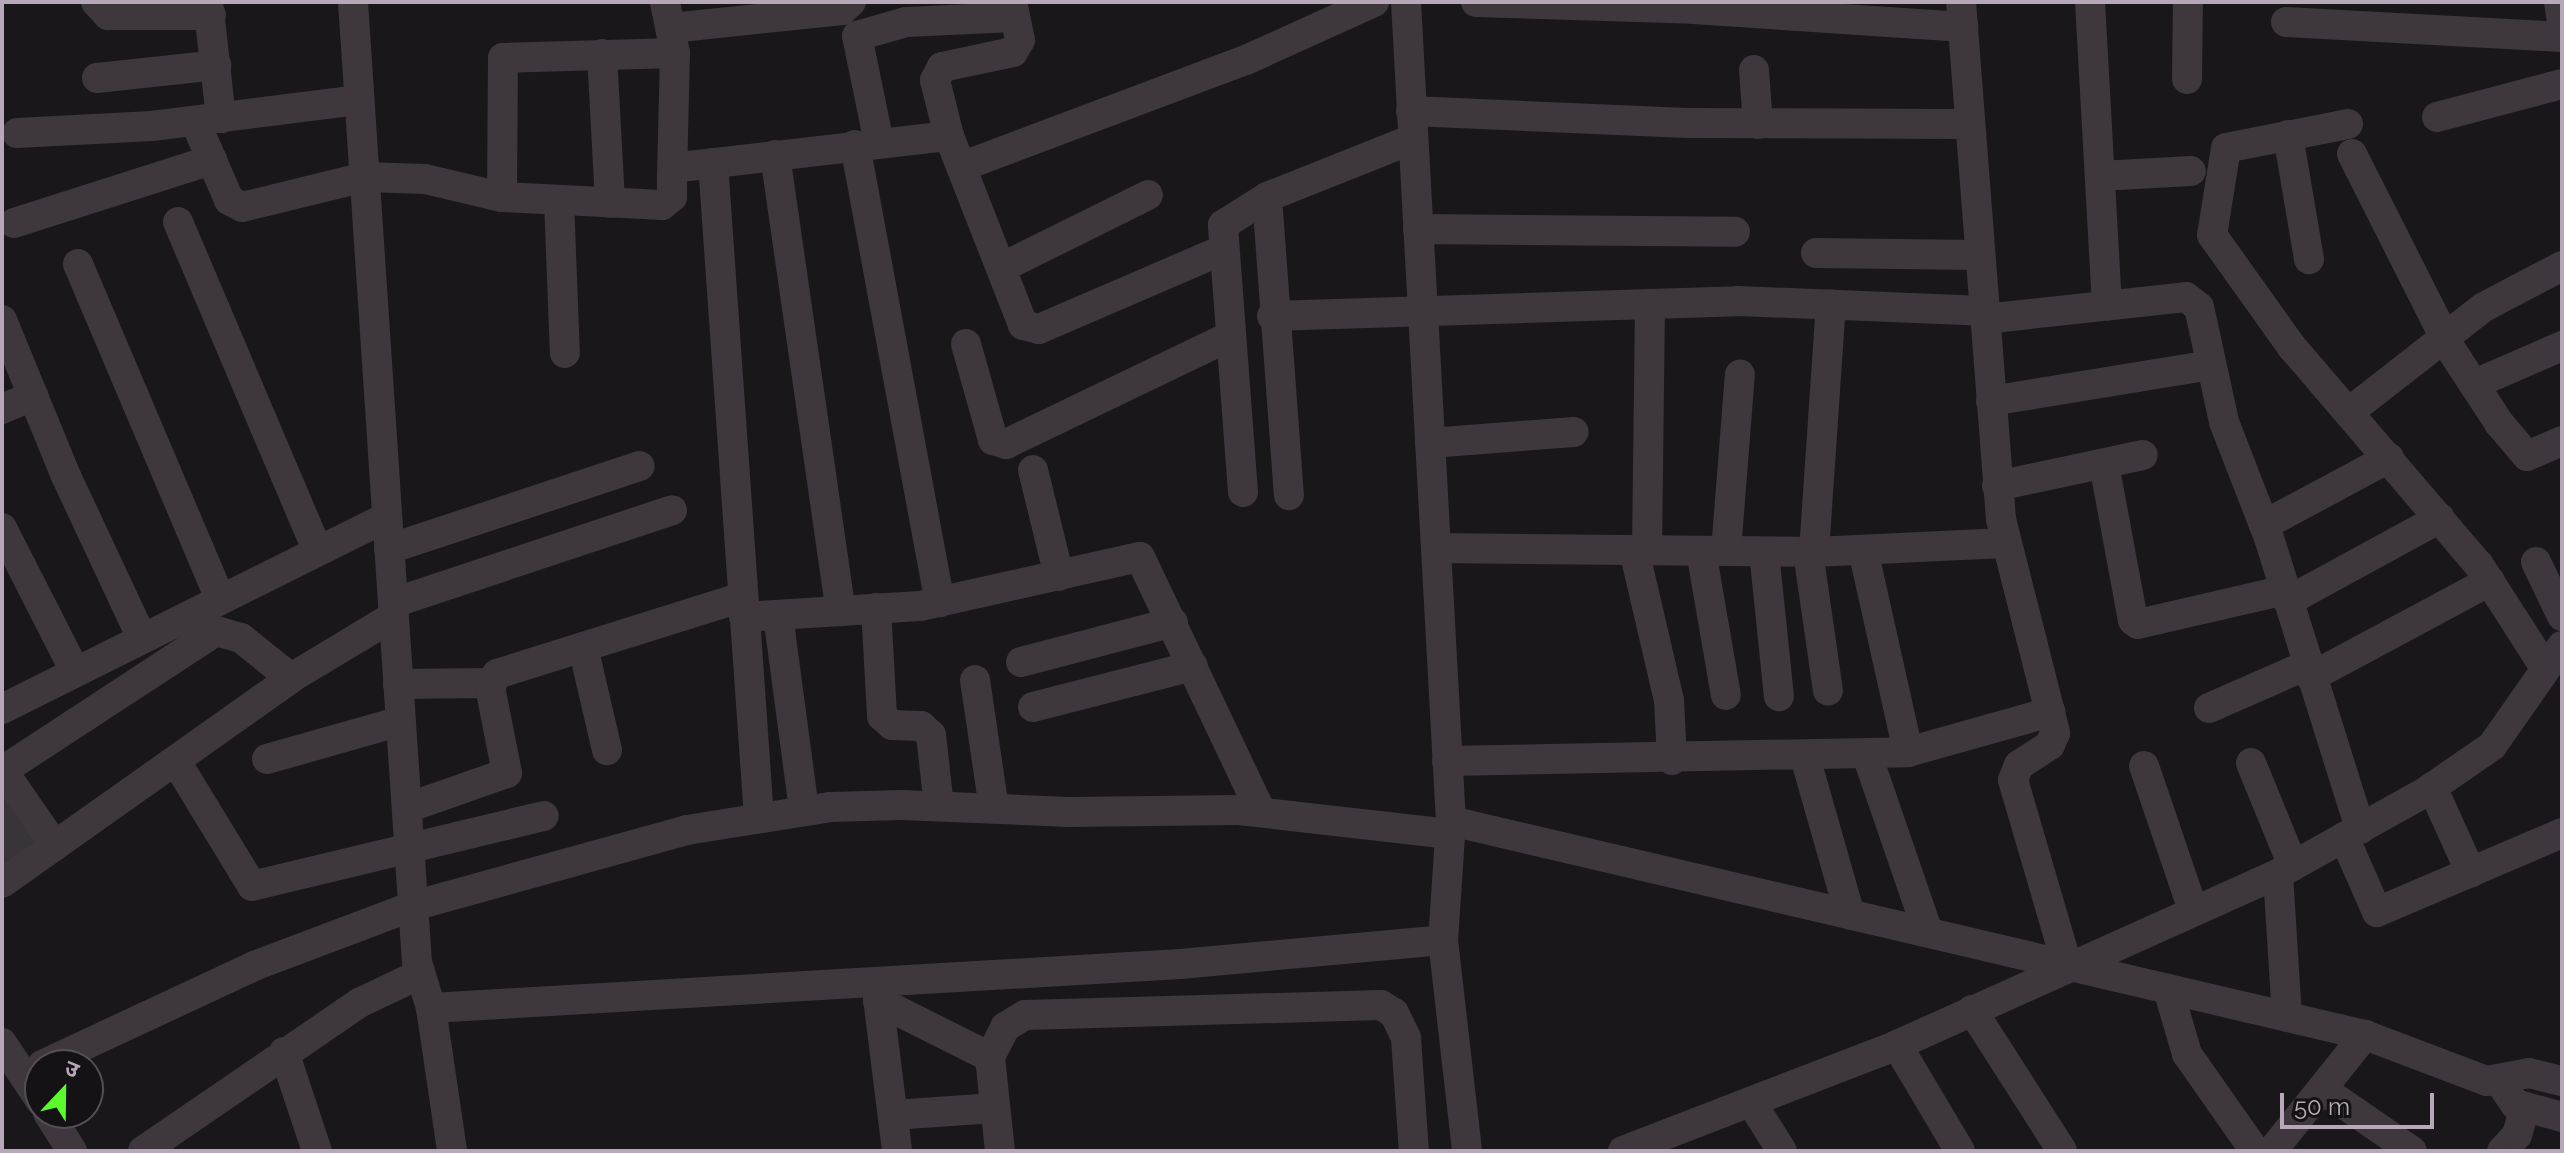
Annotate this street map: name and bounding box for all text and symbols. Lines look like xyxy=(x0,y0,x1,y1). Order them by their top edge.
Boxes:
north arrow xyxy=(24,1049,104,1129)
text: उ xyxy=(61,1054,83,1083)
scale bar xyxy=(2284,1077,2438,1127)
text: 50 m xyxy=(2294,1092,2350,1121)

